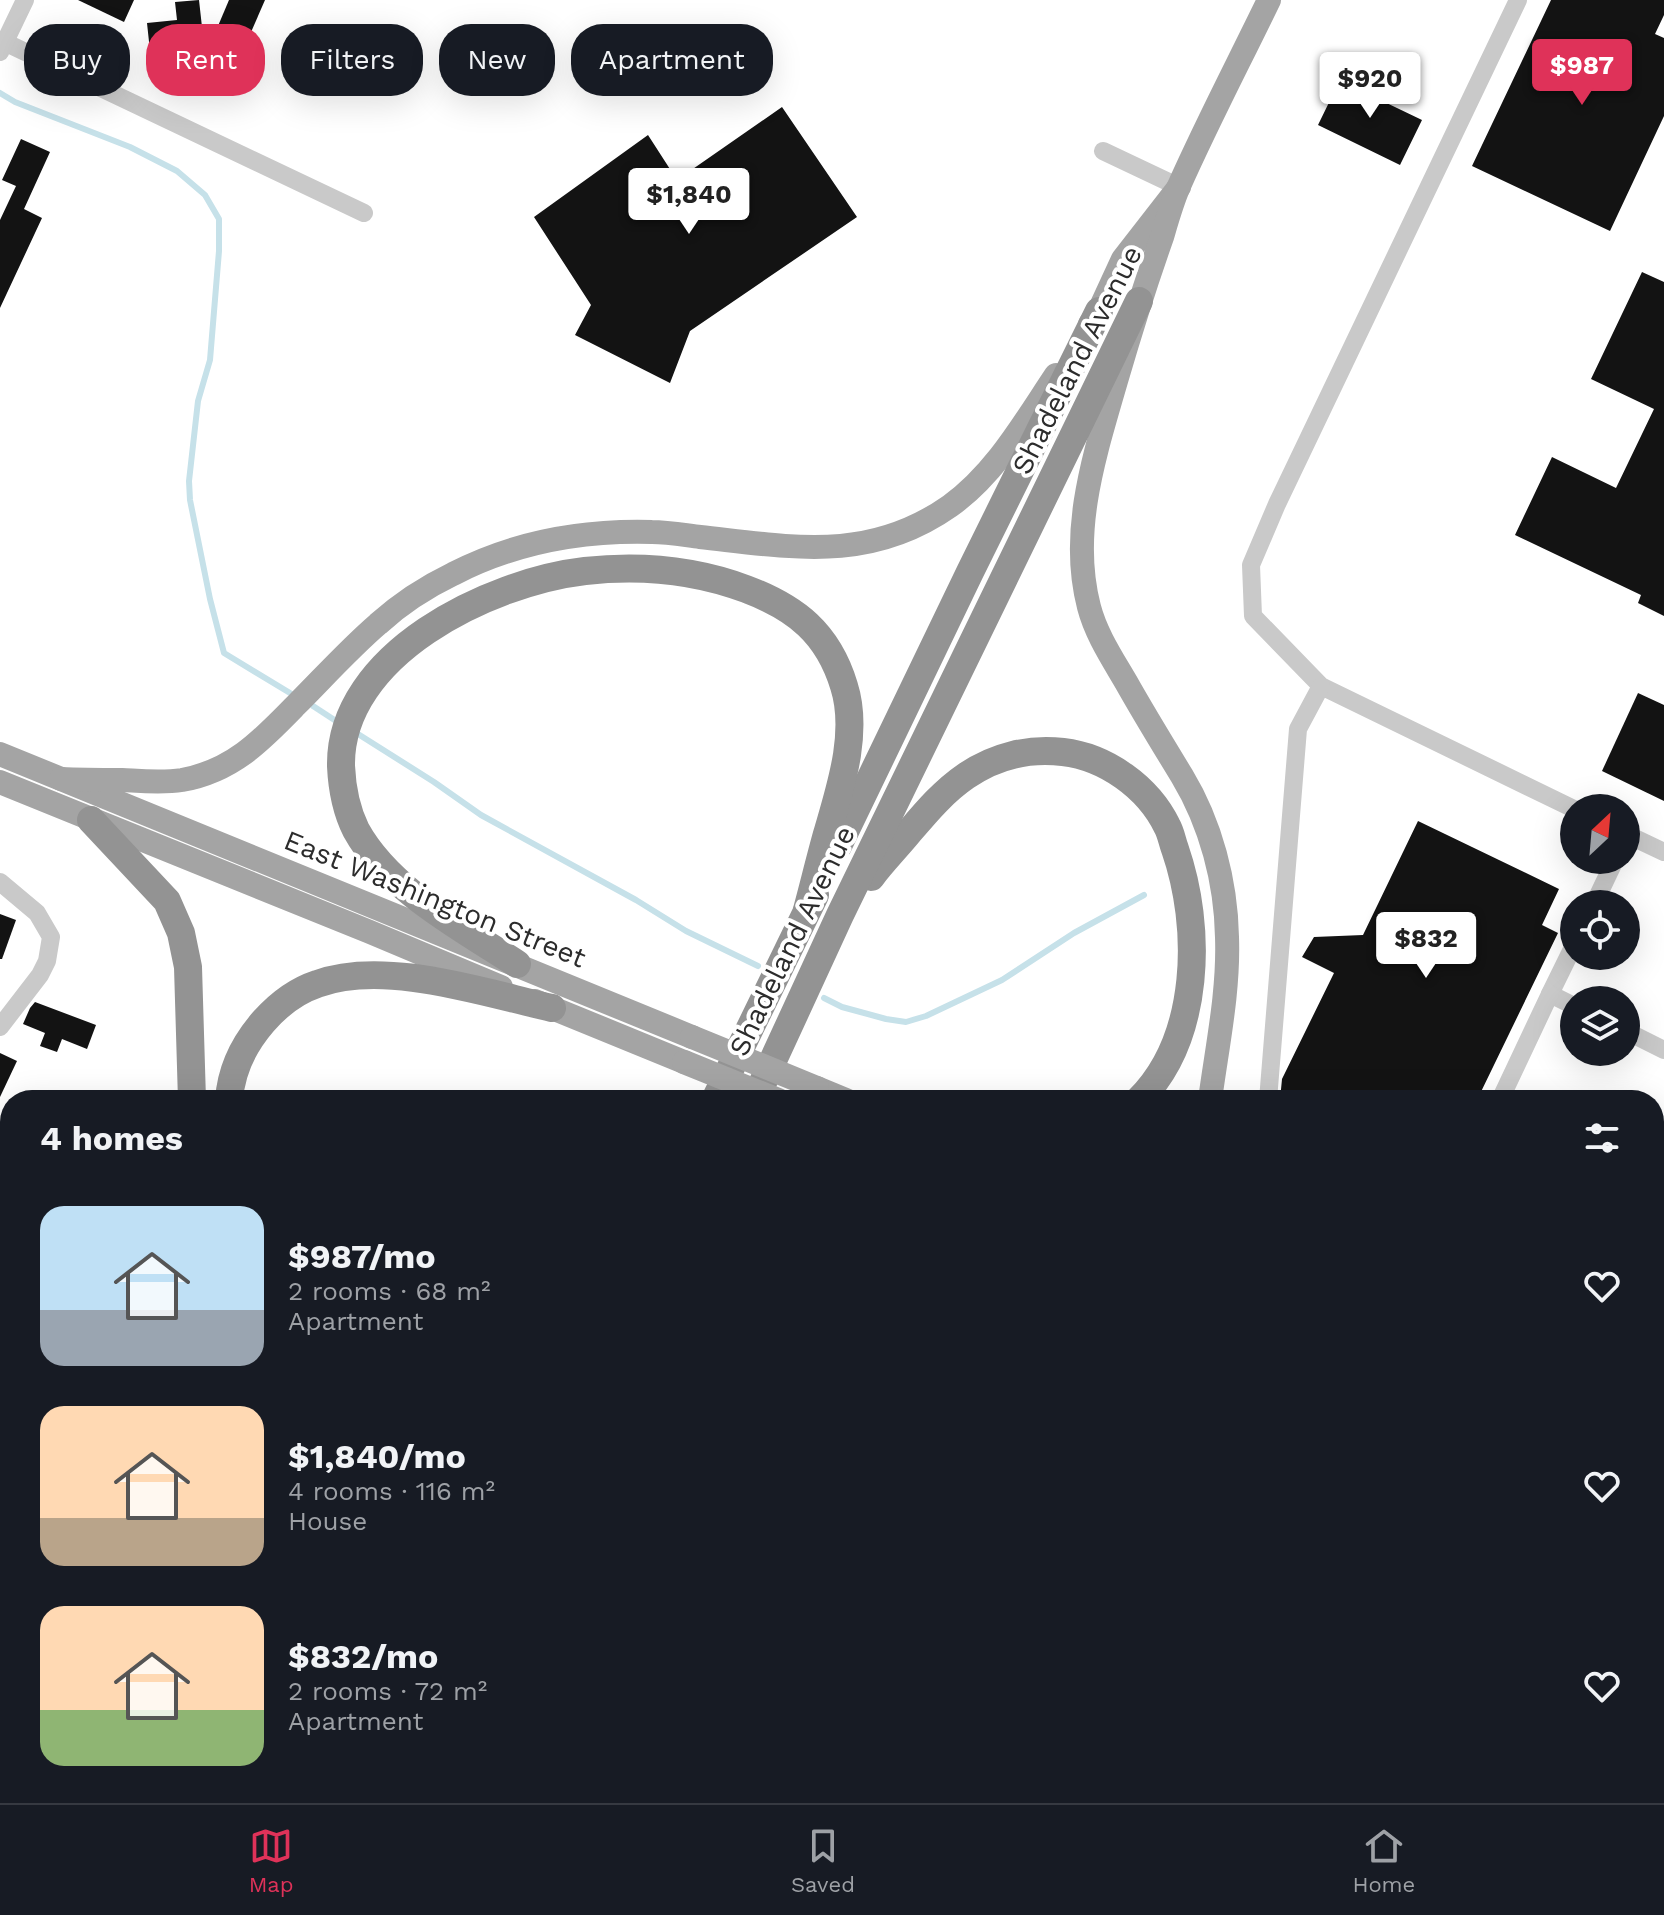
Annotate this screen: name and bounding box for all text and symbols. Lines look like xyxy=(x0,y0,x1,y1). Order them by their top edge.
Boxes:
chip: Buy xyxy=(24,24,130,96)
chip: Rent xyxy=(146,24,265,96)
chip: Filters xyxy=(281,24,423,96)
chip: New xyxy=(439,24,555,96)
chip: Apartment xyxy=(571,24,773,96)
pin: $987 xyxy=(1535,39,1629,107)
text: $987 xyxy=(1550,50,1614,80)
pin: $920 xyxy=(1323,52,1417,120)
text: $920 xyxy=(1338,63,1402,93)
pin: $1,840 xyxy=(624,168,754,236)
text: $1,840 xyxy=(646,179,732,209)
street label: Shadeland Avenue xyxy=(1005,240,1149,480)
north arrow xyxy=(1560,794,1640,874)
map controls xyxy=(1560,794,1640,1066)
street label: Shadeland Avenue xyxy=(722,821,862,1061)
street label: East Washington Street xyxy=(279,823,591,975)
button: locate xyxy=(1560,890,1640,970)
pin: $832 xyxy=(1379,912,1473,980)
text: $832 xyxy=(1394,923,1458,953)
button: layers xyxy=(1560,986,1640,1066)
icon: filters xyxy=(1580,1116,1624,1160)
text: 4 homes xyxy=(40,1118,183,1158)
text: $987/mo xyxy=(288,1236,436,1276)
icon: home xyxy=(104,1238,200,1334)
icon: heart xyxy=(1580,1264,1624,1308)
text: 2 rooms · 68 m² xyxy=(288,1276,490,1306)
text: Apartment xyxy=(288,1306,424,1336)
text: $1,840/mo xyxy=(288,1436,466,1476)
icon: home xyxy=(104,1438,200,1534)
icon: heart xyxy=(1580,1464,1624,1508)
text: 4 rooms · 116 m² xyxy=(288,1476,495,1506)
text: House xyxy=(288,1506,367,1536)
text: $832/mo xyxy=(288,1636,438,1676)
icon: home xyxy=(104,1638,200,1734)
icon: heart xyxy=(1580,1664,1624,1708)
text: 2 rooms · 72 m² xyxy=(288,1676,487,1706)
text: Apartment xyxy=(288,1706,424,1736)
tab: Map xyxy=(249,1824,294,1897)
tab: Saved xyxy=(791,1824,855,1897)
tab: Home xyxy=(1352,1824,1415,1897)

